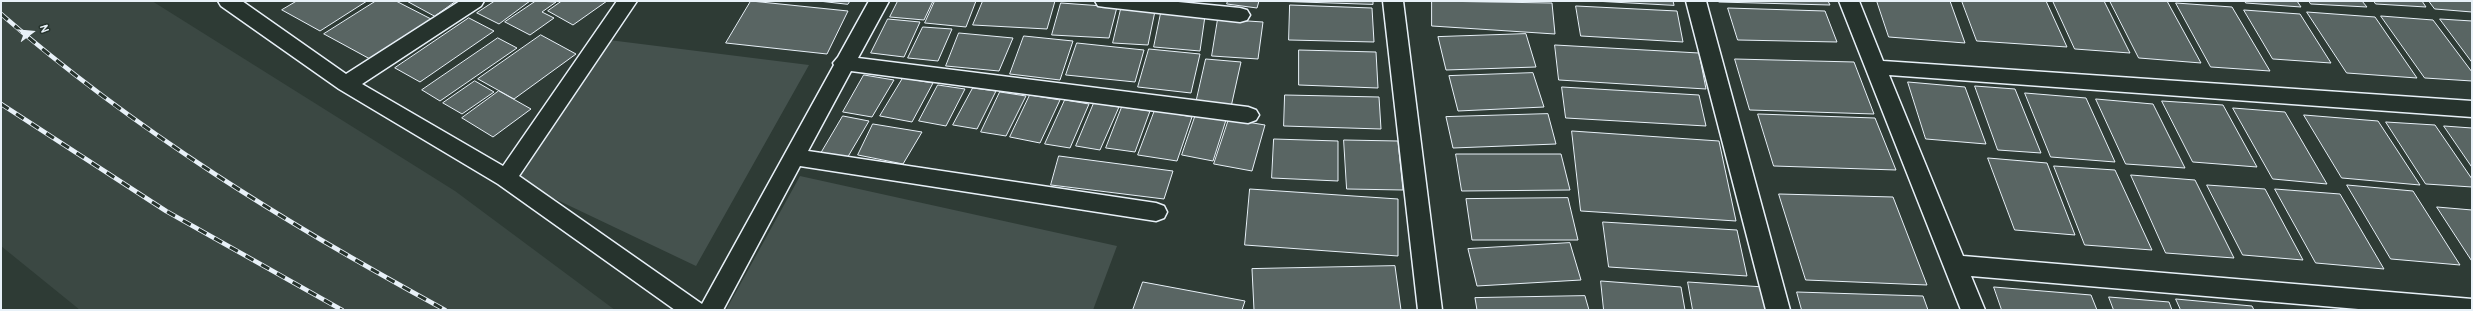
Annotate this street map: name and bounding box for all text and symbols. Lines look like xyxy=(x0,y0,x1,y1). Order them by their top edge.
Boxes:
north arrow xyxy=(12,12,52,52)
text: N xyxy=(37,23,51,34)

